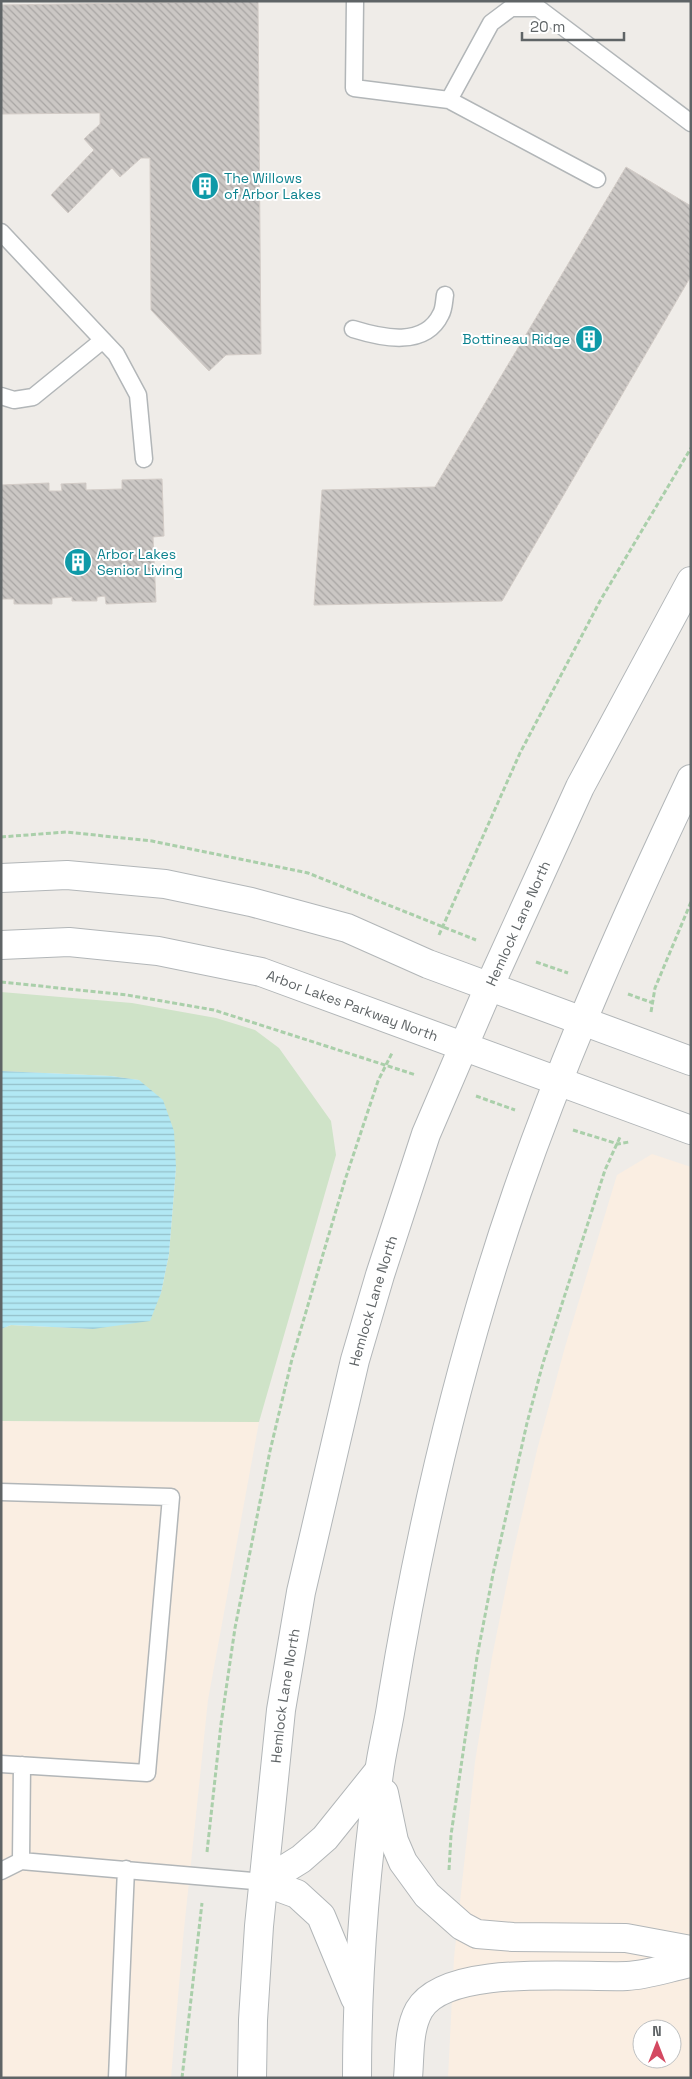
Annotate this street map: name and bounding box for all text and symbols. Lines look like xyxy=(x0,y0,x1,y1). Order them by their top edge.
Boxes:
scale bar xyxy=(522,10,624,42)
text: 20 m xyxy=(530,17,565,36)
place label: The Willows of Arbor Lakes xyxy=(224,169,321,203)
building icon: The Willows of Arbor Lakes xyxy=(190,171,220,201)
building icon: Bottineau Ridge xyxy=(574,324,604,354)
place label: Bottineau Ridge xyxy=(462,330,570,348)
place label: Arbor Lakes Senior Living xyxy=(97,545,183,579)
building icon: Arbor Lakes Senior Living xyxy=(63,547,93,577)
street label: Hemlock Lane North xyxy=(482,858,554,989)
street label: Arbor Lakes Parkway North xyxy=(264,966,441,1045)
street label: Hemlock Lane North xyxy=(345,1233,401,1368)
street label: Hemlock Lane North xyxy=(267,1627,304,1764)
north arrow xyxy=(632,2019,682,2069)
text: N xyxy=(652,2022,662,2040)

